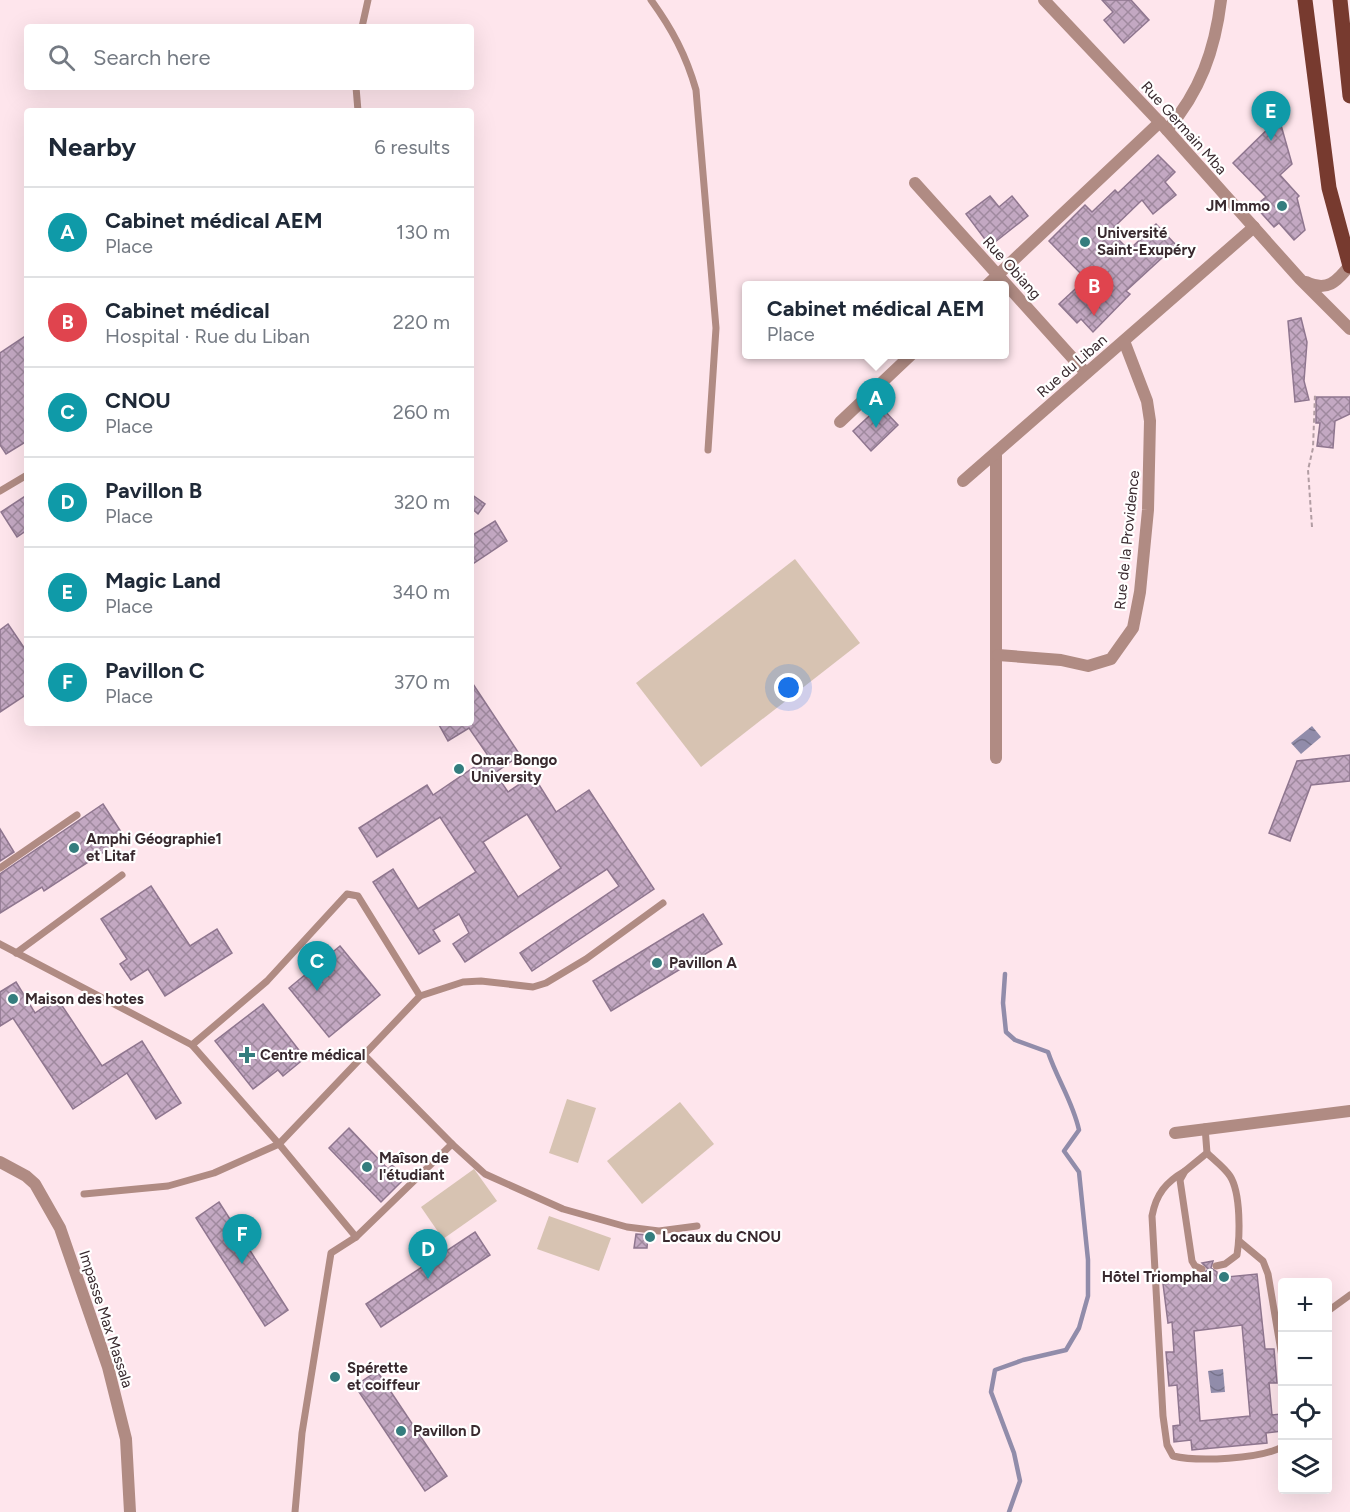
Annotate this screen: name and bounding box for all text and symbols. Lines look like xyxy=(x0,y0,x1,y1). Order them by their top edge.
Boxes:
search box xyxy=(24,24,474,90)
icon: search xyxy=(45,41,78,74)
text: Search here xyxy=(93,44,211,71)
street label: Rue Germain Mba xyxy=(1137,78,1231,178)
pin: E xyxy=(1252,92,1290,141)
text: Nearby xyxy=(48,131,136,163)
text: 6 results xyxy=(374,135,450,159)
place label: JM Immo xyxy=(1206,197,1270,215)
marker: JM Immo xyxy=(1275,199,1289,213)
text: Cabinet médical AEM xyxy=(105,207,323,234)
text: A xyxy=(60,220,75,244)
text: 130 m xyxy=(396,220,450,244)
place label: Université Saint-Exupéry xyxy=(1097,224,1196,259)
street label: Rue Obiang xyxy=(979,233,1045,303)
text: Place xyxy=(105,234,153,258)
marker: Université Saint-Exupéry xyxy=(1078,235,1092,249)
pin: B xyxy=(1074,266,1114,316)
popup xyxy=(742,281,1009,359)
text: Cabinet médical AEM xyxy=(767,295,984,322)
text: Cabinet médical xyxy=(105,297,270,324)
text: B xyxy=(61,310,74,334)
text: 220 m xyxy=(393,310,450,334)
text: Place xyxy=(767,322,815,346)
text: Hospital · Rue du Liban xyxy=(105,324,310,348)
street label: Rue du Liban xyxy=(1033,331,1111,401)
pin: A xyxy=(856,378,896,428)
text: CNOU xyxy=(105,387,171,414)
text: C xyxy=(60,400,75,424)
text: 260 m xyxy=(393,400,450,424)
text: Place xyxy=(105,414,153,438)
street label: Rue de la Providence xyxy=(1111,469,1143,611)
text: Pavillon B xyxy=(105,477,202,504)
text: D xyxy=(61,490,75,514)
text: 320 m xyxy=(393,490,450,514)
text: Place xyxy=(105,504,153,528)
text: Magic Land xyxy=(105,567,221,594)
text: E xyxy=(62,580,73,604)
text: 340 m xyxy=(392,580,450,604)
text: Place xyxy=(105,594,153,618)
text: Pavillon C xyxy=(105,657,205,684)
text: F xyxy=(62,670,73,694)
text: 370 m xyxy=(394,670,450,694)
your location xyxy=(774,673,803,702)
text: Place xyxy=(105,684,153,708)
place label: Omar Bongo University xyxy=(471,751,558,786)
marker: Omar Bongo University xyxy=(452,762,466,776)
place label: Amphi Géographie1 et Litaf xyxy=(86,830,222,865)
marker: Amphi Géographie1 et Litaf xyxy=(67,841,81,855)
pin: C xyxy=(298,942,336,991)
place label: Pavillon A xyxy=(669,954,737,972)
marker: Pavillon A xyxy=(650,956,664,970)
place label: Maison des hotes xyxy=(25,990,144,1008)
marker: Maison des hotes xyxy=(6,992,20,1006)
marker: Centre médical xyxy=(238,1046,256,1064)
place label: Centre médical xyxy=(260,1046,365,1064)
place label: Maîson de l'étudiant xyxy=(379,1149,450,1184)
marker: Maîson de l'étudiant xyxy=(360,1160,374,1174)
pin: F xyxy=(222,1214,262,1264)
place label: Locaux du CNOU xyxy=(662,1228,781,1246)
pin: D xyxy=(408,1230,448,1279)
marker: Locaux du CNOU xyxy=(643,1230,657,1244)
street label: Impasse Max Massala xyxy=(75,1248,137,1390)
place label: Hôtel Triomphal xyxy=(1102,1268,1212,1286)
marker: Hôtel Triomphal xyxy=(1217,1270,1231,1284)
map controls xyxy=(1278,1278,1332,1494)
button: + xyxy=(1278,1278,1332,1332)
button: − xyxy=(1278,1332,1332,1386)
place label: Spérette et coiffeur xyxy=(347,1359,420,1394)
marker: Spérette et coiffeur xyxy=(328,1370,342,1384)
button: locate xyxy=(1278,1386,1332,1440)
place label: Pavillon D xyxy=(413,1422,481,1440)
marker: Pavillon D xyxy=(394,1424,408,1438)
button: layers xyxy=(1278,1440,1332,1494)

